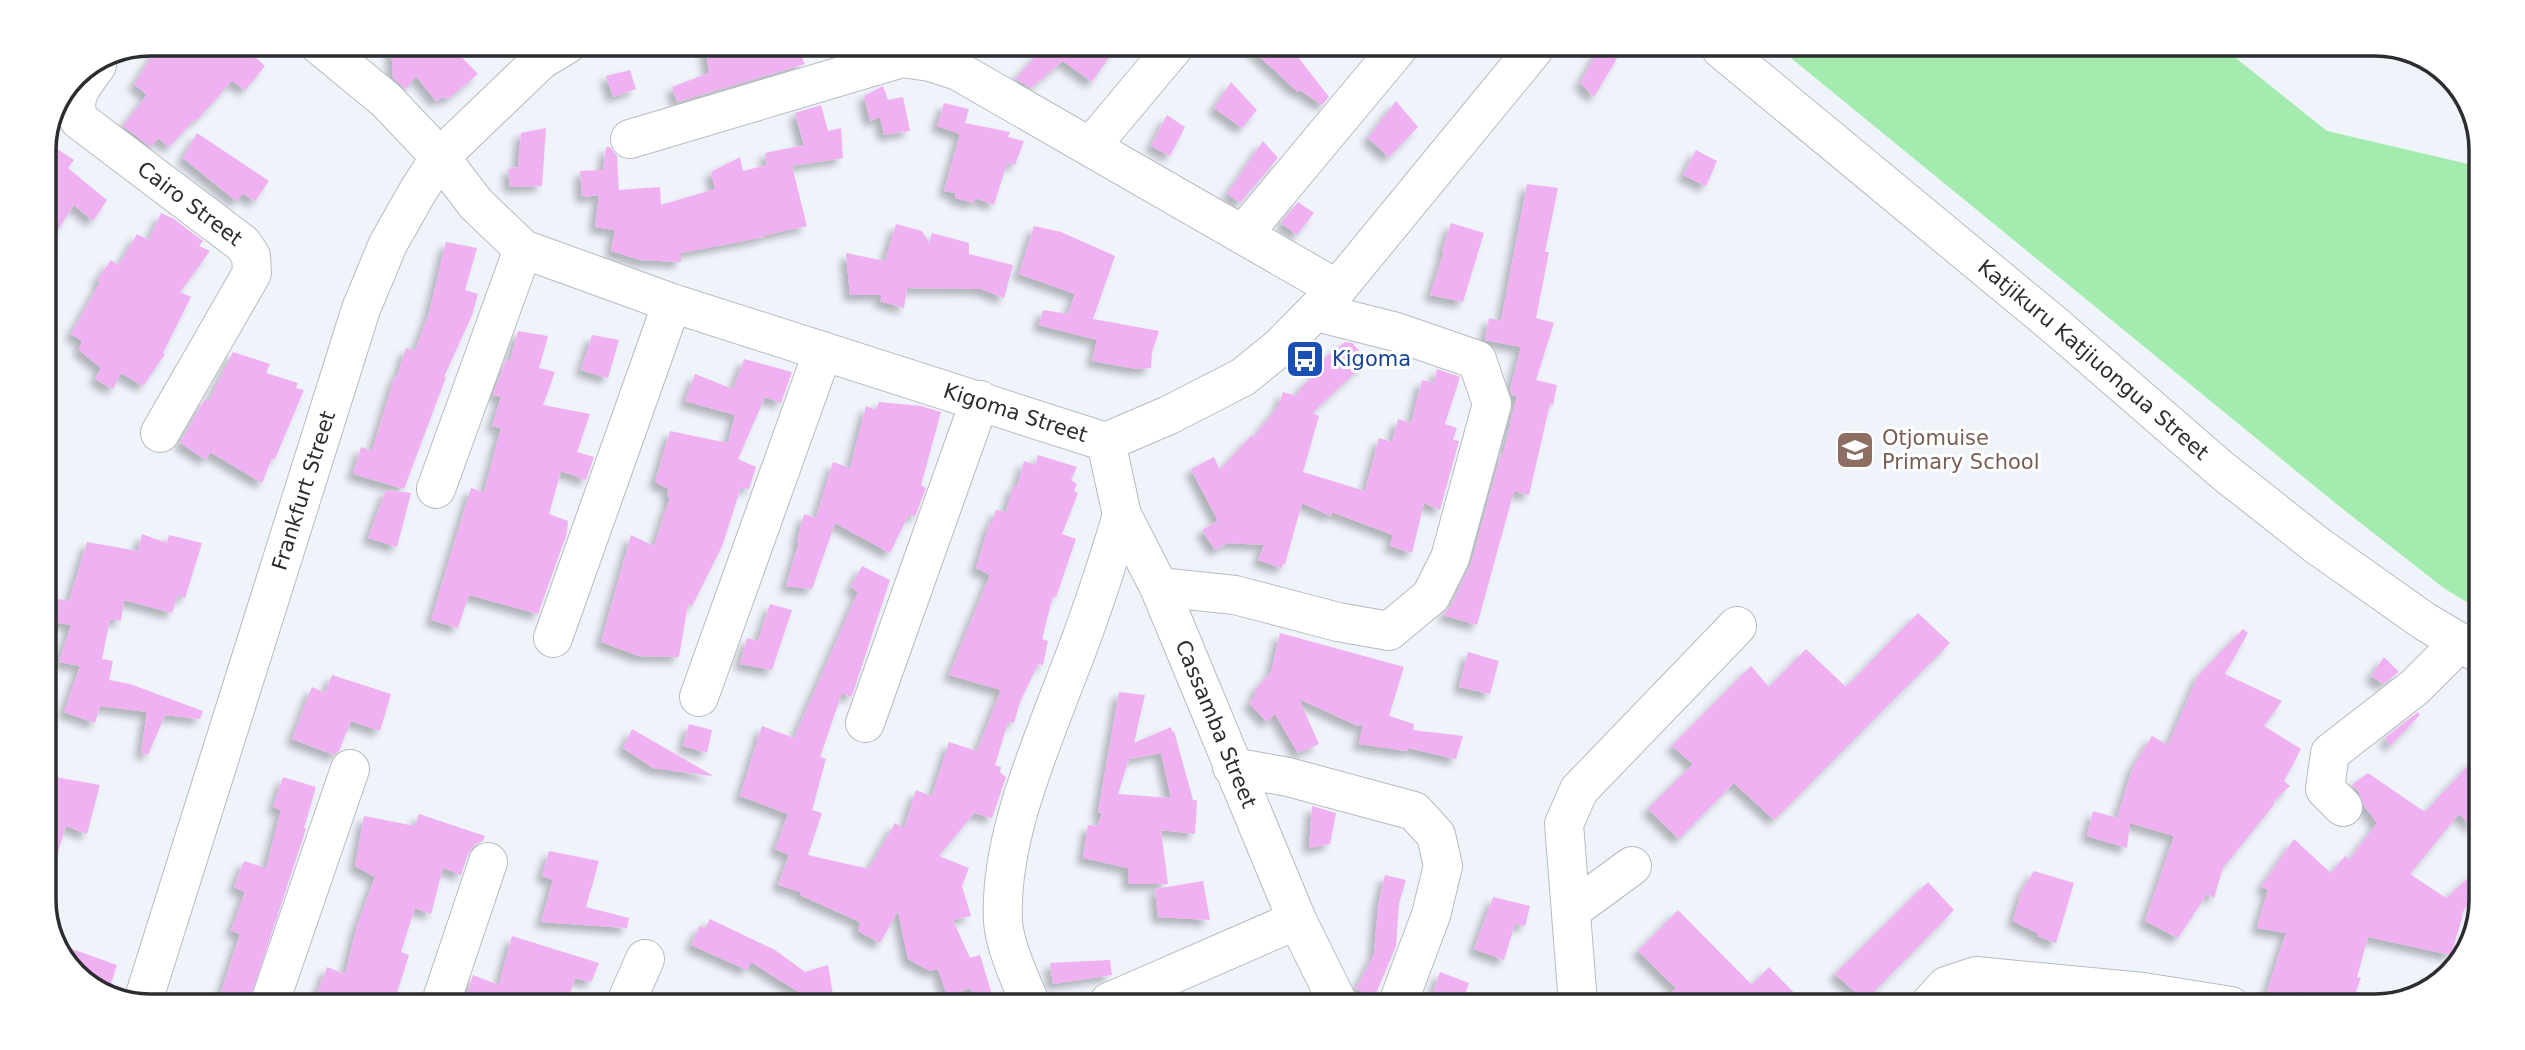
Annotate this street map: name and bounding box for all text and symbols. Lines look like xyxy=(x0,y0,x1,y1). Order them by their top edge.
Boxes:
street label: Cairo Street xyxy=(133,156,247,251)
street label: Katjikuru Katjiuongua Street xyxy=(1973,255,2213,465)
bus stop icon: Kigoma xyxy=(1284,338,1326,380)
place label: Kigoma xyxy=(1332,347,1411,371)
street label: Kigoma Street xyxy=(941,379,1090,447)
street label: Frankfurt Street xyxy=(267,408,340,573)
place label: Otjomuise Primary School xyxy=(1882,426,2040,474)
school or university icon: Otjomuise Primary School xyxy=(1834,429,1876,471)
street label: Cassamba Street xyxy=(1170,636,1261,812)

